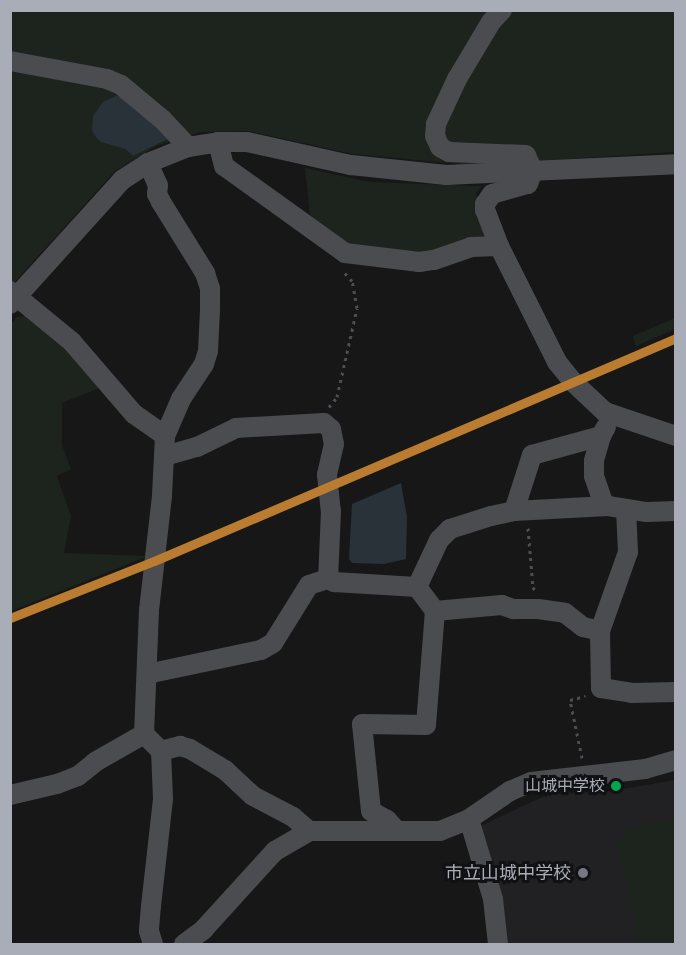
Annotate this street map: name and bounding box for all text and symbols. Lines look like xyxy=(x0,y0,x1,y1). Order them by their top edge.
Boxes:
place label: 山城中学校 xyxy=(525,776,605,796)
marker: 山城中学校 xyxy=(610,780,622,792)
place label: 市立山城中学校 xyxy=(445,862,571,884)
marker: 市立山城中学校 xyxy=(576,866,590,880)

